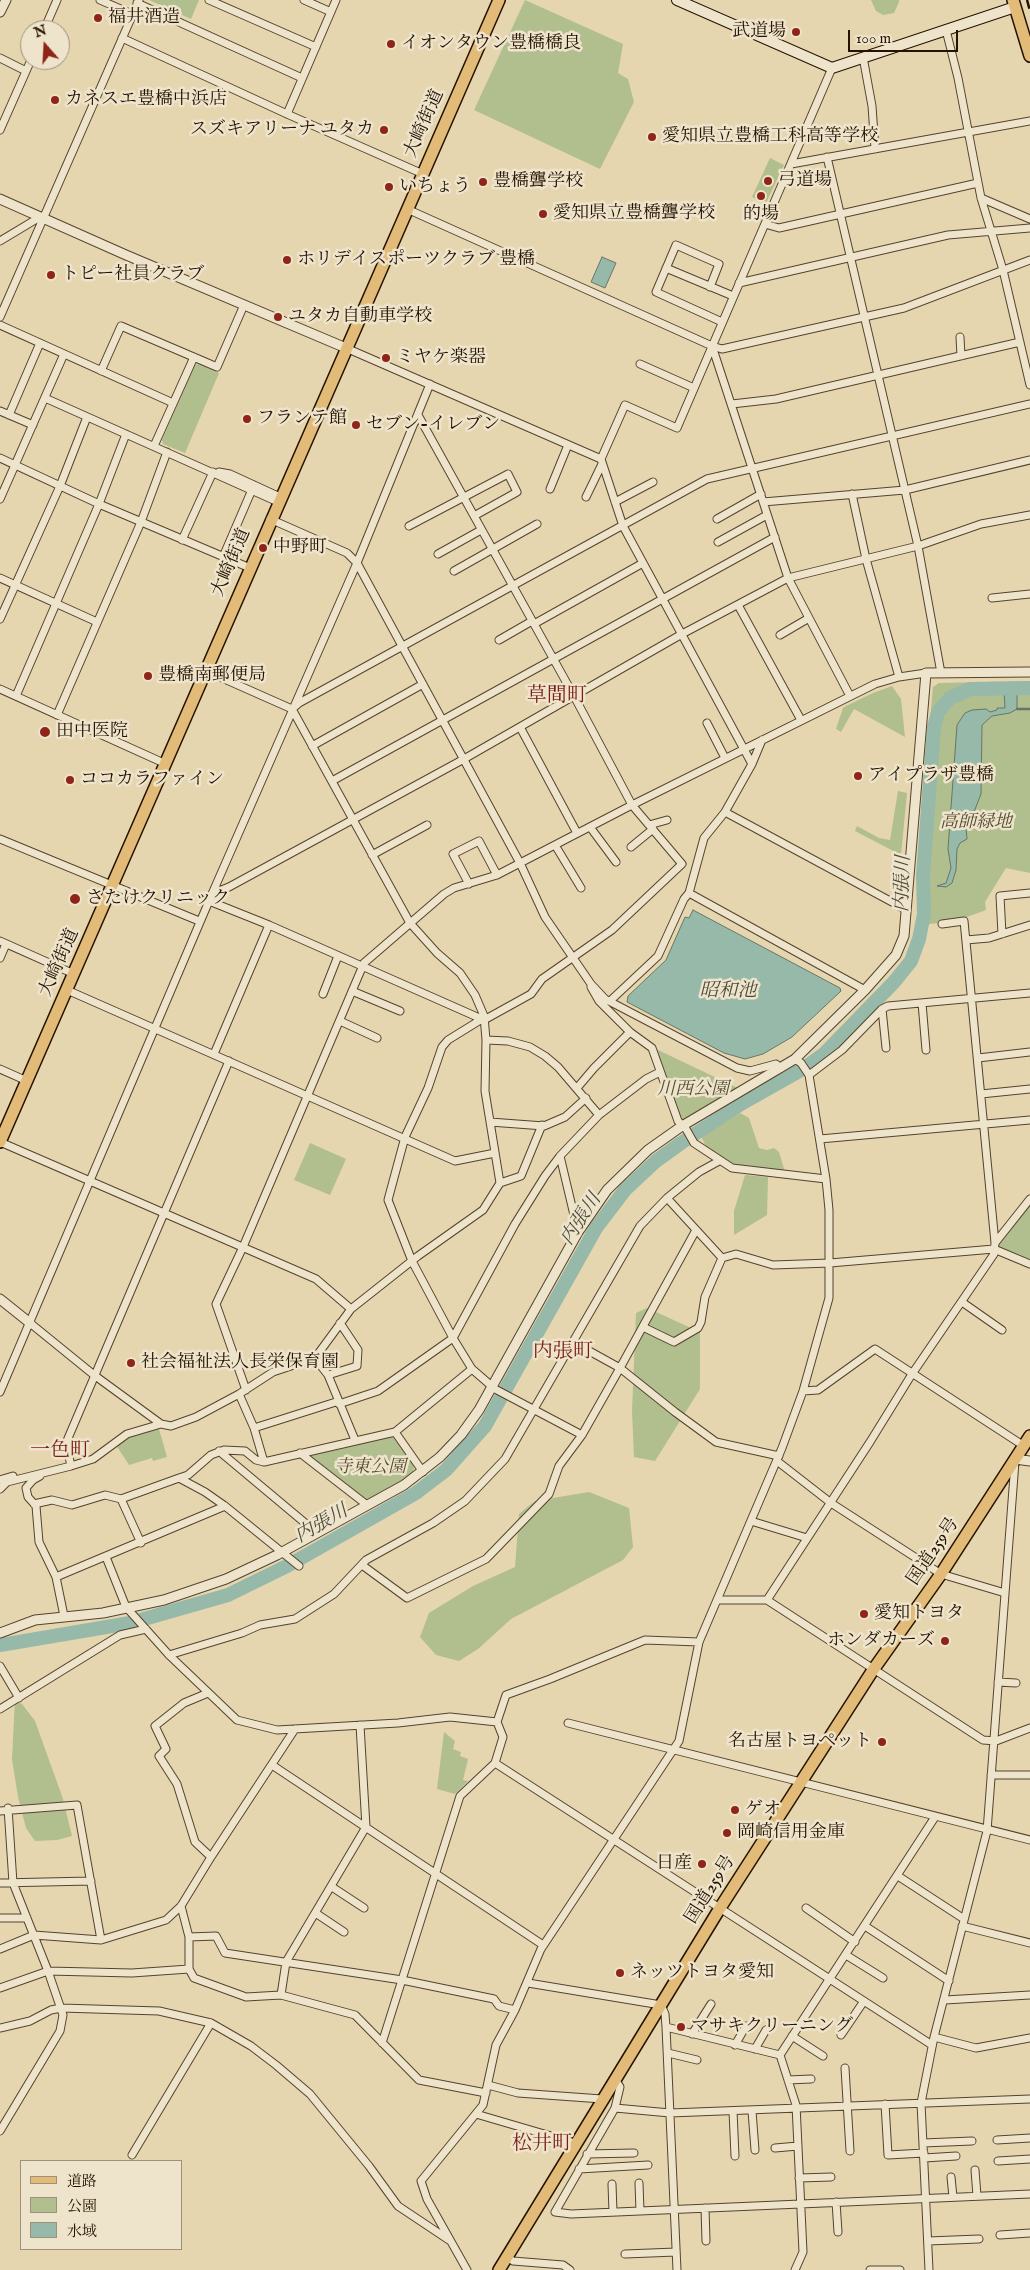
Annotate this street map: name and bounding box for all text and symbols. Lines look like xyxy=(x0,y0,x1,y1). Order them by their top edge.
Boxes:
place label: 福井酒造 xyxy=(108,7,180,29)
marker: 福井酒造 xyxy=(92,12,104,24)
north arrow xyxy=(20,20,70,70)
scale bar xyxy=(850,20,960,52)
text: N xyxy=(32,21,49,42)
place label: 武道場 xyxy=(732,21,786,43)
marker: 武道場 xyxy=(790,26,802,38)
text: 100 m xyxy=(856,29,891,48)
place label: イオンタウン豊橋橋良 xyxy=(401,33,581,55)
marker: イオンタウン豊橋橋良 xyxy=(385,38,397,50)
street label: 大崎街道 xyxy=(400,87,450,161)
place label: カネスエ豊橋中浜店 xyxy=(65,89,227,111)
marker: カネスエ豊橋中浜店 xyxy=(49,94,61,106)
place label: スズキアリーナ ユタカ xyxy=(190,119,374,141)
marker: スズキアリーナ ユタカ xyxy=(378,124,390,136)
place label: 愛知県立豊橋工科高等学校 xyxy=(662,126,878,148)
marker: 愛知県立豊橋工科高等学校 xyxy=(646,131,658,143)
place label: 弓道場 xyxy=(778,170,832,192)
place label: 豊橋聾学校 xyxy=(493,171,583,193)
marker: 弓道場 xyxy=(762,175,774,187)
place label: いちょう xyxy=(399,176,471,198)
marker: 豊橋聾学校 xyxy=(477,176,489,188)
marker: いちょう xyxy=(383,181,395,193)
marker: 的場 xyxy=(755,190,767,202)
place label: 愛知県立豊橋聾学校 xyxy=(553,203,715,225)
place label: 的場 xyxy=(743,204,779,226)
marker: 愛知県立豊橋聾学校 xyxy=(537,208,549,220)
place label: ホリデイスポーツクラブ 豊橋 xyxy=(297,249,535,271)
marker: ホリデイスポーツクラブ 豊橋 xyxy=(281,254,293,266)
place label: トピー社員クラブ xyxy=(61,264,204,286)
marker: トピー社員クラブ xyxy=(45,269,57,281)
place label: ユタカ自動車学校 xyxy=(288,306,432,328)
marker: ユタカ自動車学校 xyxy=(272,311,284,323)
place label: ミヤケ楽器 xyxy=(396,347,486,369)
marker: ミヤケ楽器 xyxy=(380,352,392,364)
place label: フランテ館 xyxy=(257,408,347,430)
marker: フランテ館 xyxy=(241,413,253,425)
place label: セブン-イレブン xyxy=(366,414,500,436)
marker: セブン-イレブン xyxy=(350,419,362,431)
street label: 大崎街道 xyxy=(208,526,256,600)
place label: 中野町 xyxy=(273,537,327,559)
marker: 中野町 xyxy=(257,542,269,554)
place label: 豊橋南郵便局 xyxy=(158,665,266,687)
marker: 豊橋南郵便局 xyxy=(142,670,154,682)
district label: 草間町 xyxy=(527,685,587,709)
place label: 田中医院 xyxy=(56,721,128,743)
marker: 田中医院 xyxy=(38,725,52,739)
place label: アイプラザ豊橋 xyxy=(868,765,994,787)
place label: ココカラファイン xyxy=(80,769,224,791)
marker: アイプラザ豊橋 xyxy=(852,770,864,782)
marker: ココカラファイン xyxy=(64,774,76,786)
park label: 高師緑地 xyxy=(940,812,1012,834)
water label: 内張川 xyxy=(892,855,916,913)
place label: さたけクリニック xyxy=(86,888,230,910)
marker: さたけクリニック xyxy=(68,892,82,906)
street label: 大崎街道 xyxy=(35,926,85,1000)
water label: 昭和池 xyxy=(700,981,756,1003)
park label: 川西公園 xyxy=(657,1079,729,1101)
water label: 内張川 xyxy=(557,1190,607,1250)
district label: 内張町 xyxy=(533,1341,593,1365)
place label: 社会福祉法人長栄保育園 xyxy=(141,1352,339,1374)
marker: 社会福祉法人長栄保育園 xyxy=(125,1357,137,1369)
district label: 一色町 xyxy=(30,1440,90,1464)
park label: 寺東公園 xyxy=(334,1457,406,1479)
water label: 内張川 xyxy=(292,1501,352,1549)
street label: 国道259号 xyxy=(904,1514,964,1590)
place label: 愛知トヨタ xyxy=(874,1603,964,1625)
marker: 愛知トヨタ xyxy=(858,1608,870,1620)
place label: ホンダカーズ xyxy=(827,1630,935,1652)
marker: ホンダカーズ xyxy=(939,1635,951,1647)
place label: 名古屋トヨペット xyxy=(728,1731,872,1753)
marker: 名古屋トヨペット xyxy=(876,1736,888,1748)
place label: ゲオ xyxy=(745,1799,781,1821)
marker: ゲオ xyxy=(729,1804,741,1816)
place label: 岡崎信用金庫 xyxy=(737,1822,845,1844)
marker: 岡崎信用金庫 xyxy=(721,1827,733,1839)
street label: 国道259号 xyxy=(681,1852,741,1928)
place label: 日産 xyxy=(656,1853,692,1875)
marker: 日産 xyxy=(696,1858,708,1870)
place label: ネッツトヨタ愛知 xyxy=(630,1962,774,1984)
marker: ネッツトヨタ愛知 xyxy=(614,1967,626,1979)
place label: マサキクリーニング xyxy=(691,2016,853,2038)
marker: マサキクリーニング xyxy=(675,2021,687,2033)
district label: 松井町 xyxy=(512,2133,572,2157)
legend xyxy=(20,2160,182,2250)
text: 道路 xyxy=(67,2172,97,2191)
text: 公園 xyxy=(67,2197,97,2216)
text: 水域 xyxy=(67,2222,97,2241)

